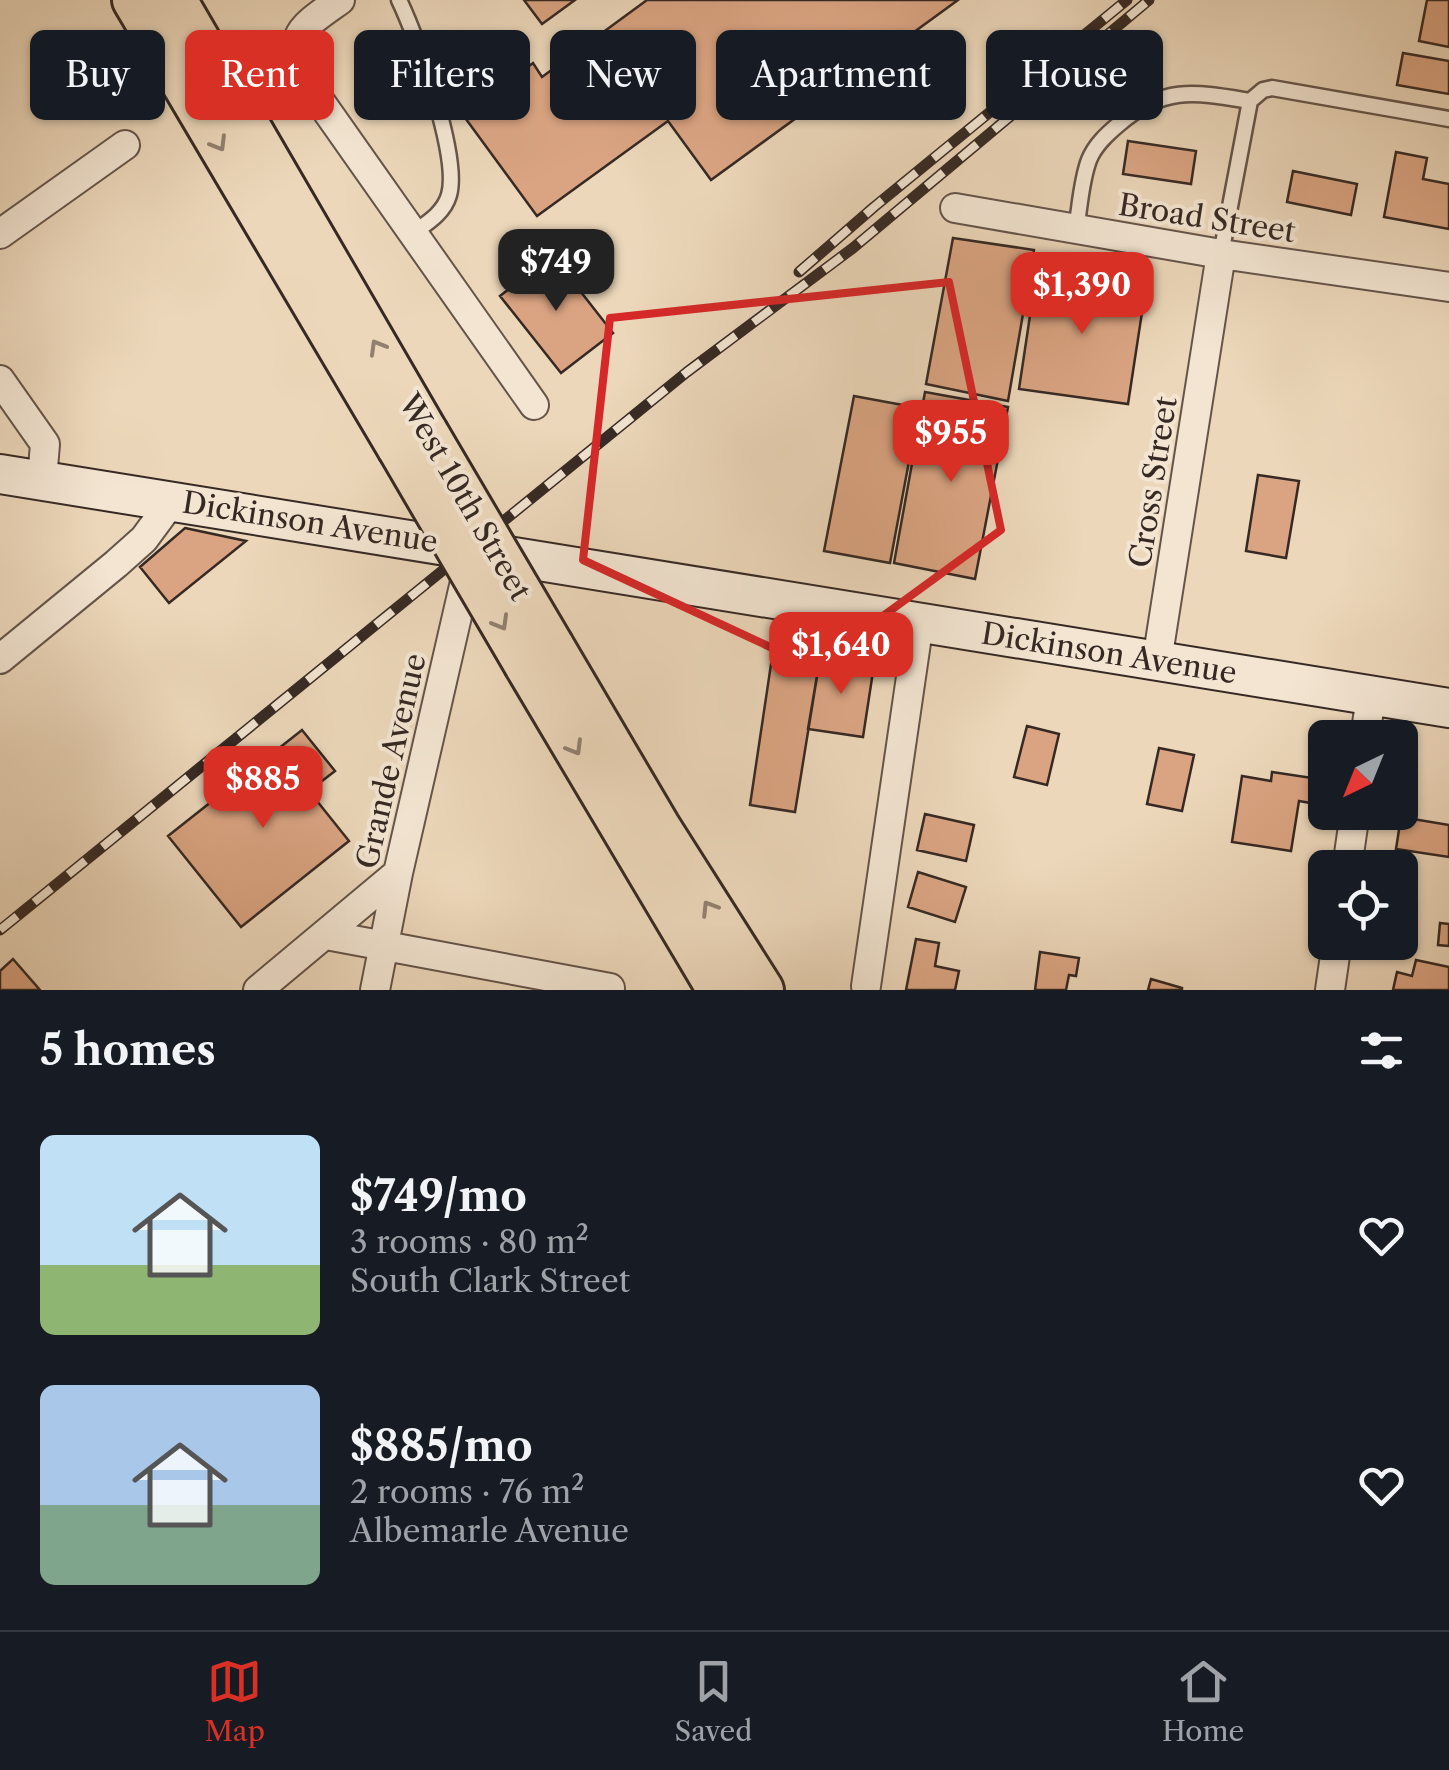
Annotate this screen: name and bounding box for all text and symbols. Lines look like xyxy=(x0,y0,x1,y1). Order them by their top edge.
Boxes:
chip: Buy xyxy=(30,30,165,120)
chip: Rent xyxy=(185,30,334,120)
chip: Filters xyxy=(354,30,530,120)
chip: New xyxy=(550,30,696,120)
chip: Apartment xyxy=(716,30,966,120)
chip: House xyxy=(986,30,1163,120)
one-way arrow xyxy=(207,133,226,151)
street label: Broad Street xyxy=(1116,186,1298,250)
pin: $749 xyxy=(497,229,615,314)
text: $749 xyxy=(520,242,592,281)
pin: $1,390 xyxy=(1001,252,1163,337)
text: $1,390 xyxy=(1033,265,1131,304)
one-way arrow xyxy=(370,340,389,358)
street label: West 10th Street xyxy=(390,386,539,607)
street label: Cross Street xyxy=(1121,393,1185,570)
pin: $955 xyxy=(892,400,1010,485)
text: $955 xyxy=(915,413,987,452)
street label: Dickinson Avenue xyxy=(180,484,440,560)
one-way arrow xyxy=(489,612,508,630)
pin: $1,640 xyxy=(760,612,922,697)
street label: Dickinson Avenue xyxy=(979,615,1239,691)
text: $1,640 xyxy=(791,625,891,664)
street label: Grande Avenue xyxy=(348,650,434,872)
north arrow xyxy=(1308,720,1418,830)
map controls xyxy=(1308,720,1418,960)
one-way arrow xyxy=(563,738,582,756)
pin: $885 xyxy=(204,746,322,831)
text: $885 xyxy=(226,759,300,798)
button: locate xyxy=(1308,850,1418,960)
one-way arrow xyxy=(703,900,722,918)
icon: filters xyxy=(1354,1023,1409,1078)
text: 5 homes xyxy=(40,1024,216,1076)
text: $749/mo xyxy=(350,1170,527,1222)
icon: home xyxy=(120,1175,240,1295)
icon: heart xyxy=(1354,1208,1409,1263)
text: 3 rooms · 80 m² xyxy=(350,1222,589,1261)
text: South Clark Street xyxy=(350,1261,630,1300)
text: $885/mo xyxy=(350,1420,533,1472)
icon: home xyxy=(120,1425,240,1545)
icon: heart xyxy=(1354,1458,1409,1513)
text: 2 rooms · 76 m² xyxy=(350,1472,584,1511)
text: Albemarle Avenue xyxy=(350,1511,629,1550)
tab: Map xyxy=(205,1654,265,1748)
tab: Saved xyxy=(675,1654,752,1748)
tab: Home xyxy=(1162,1654,1244,1748)

